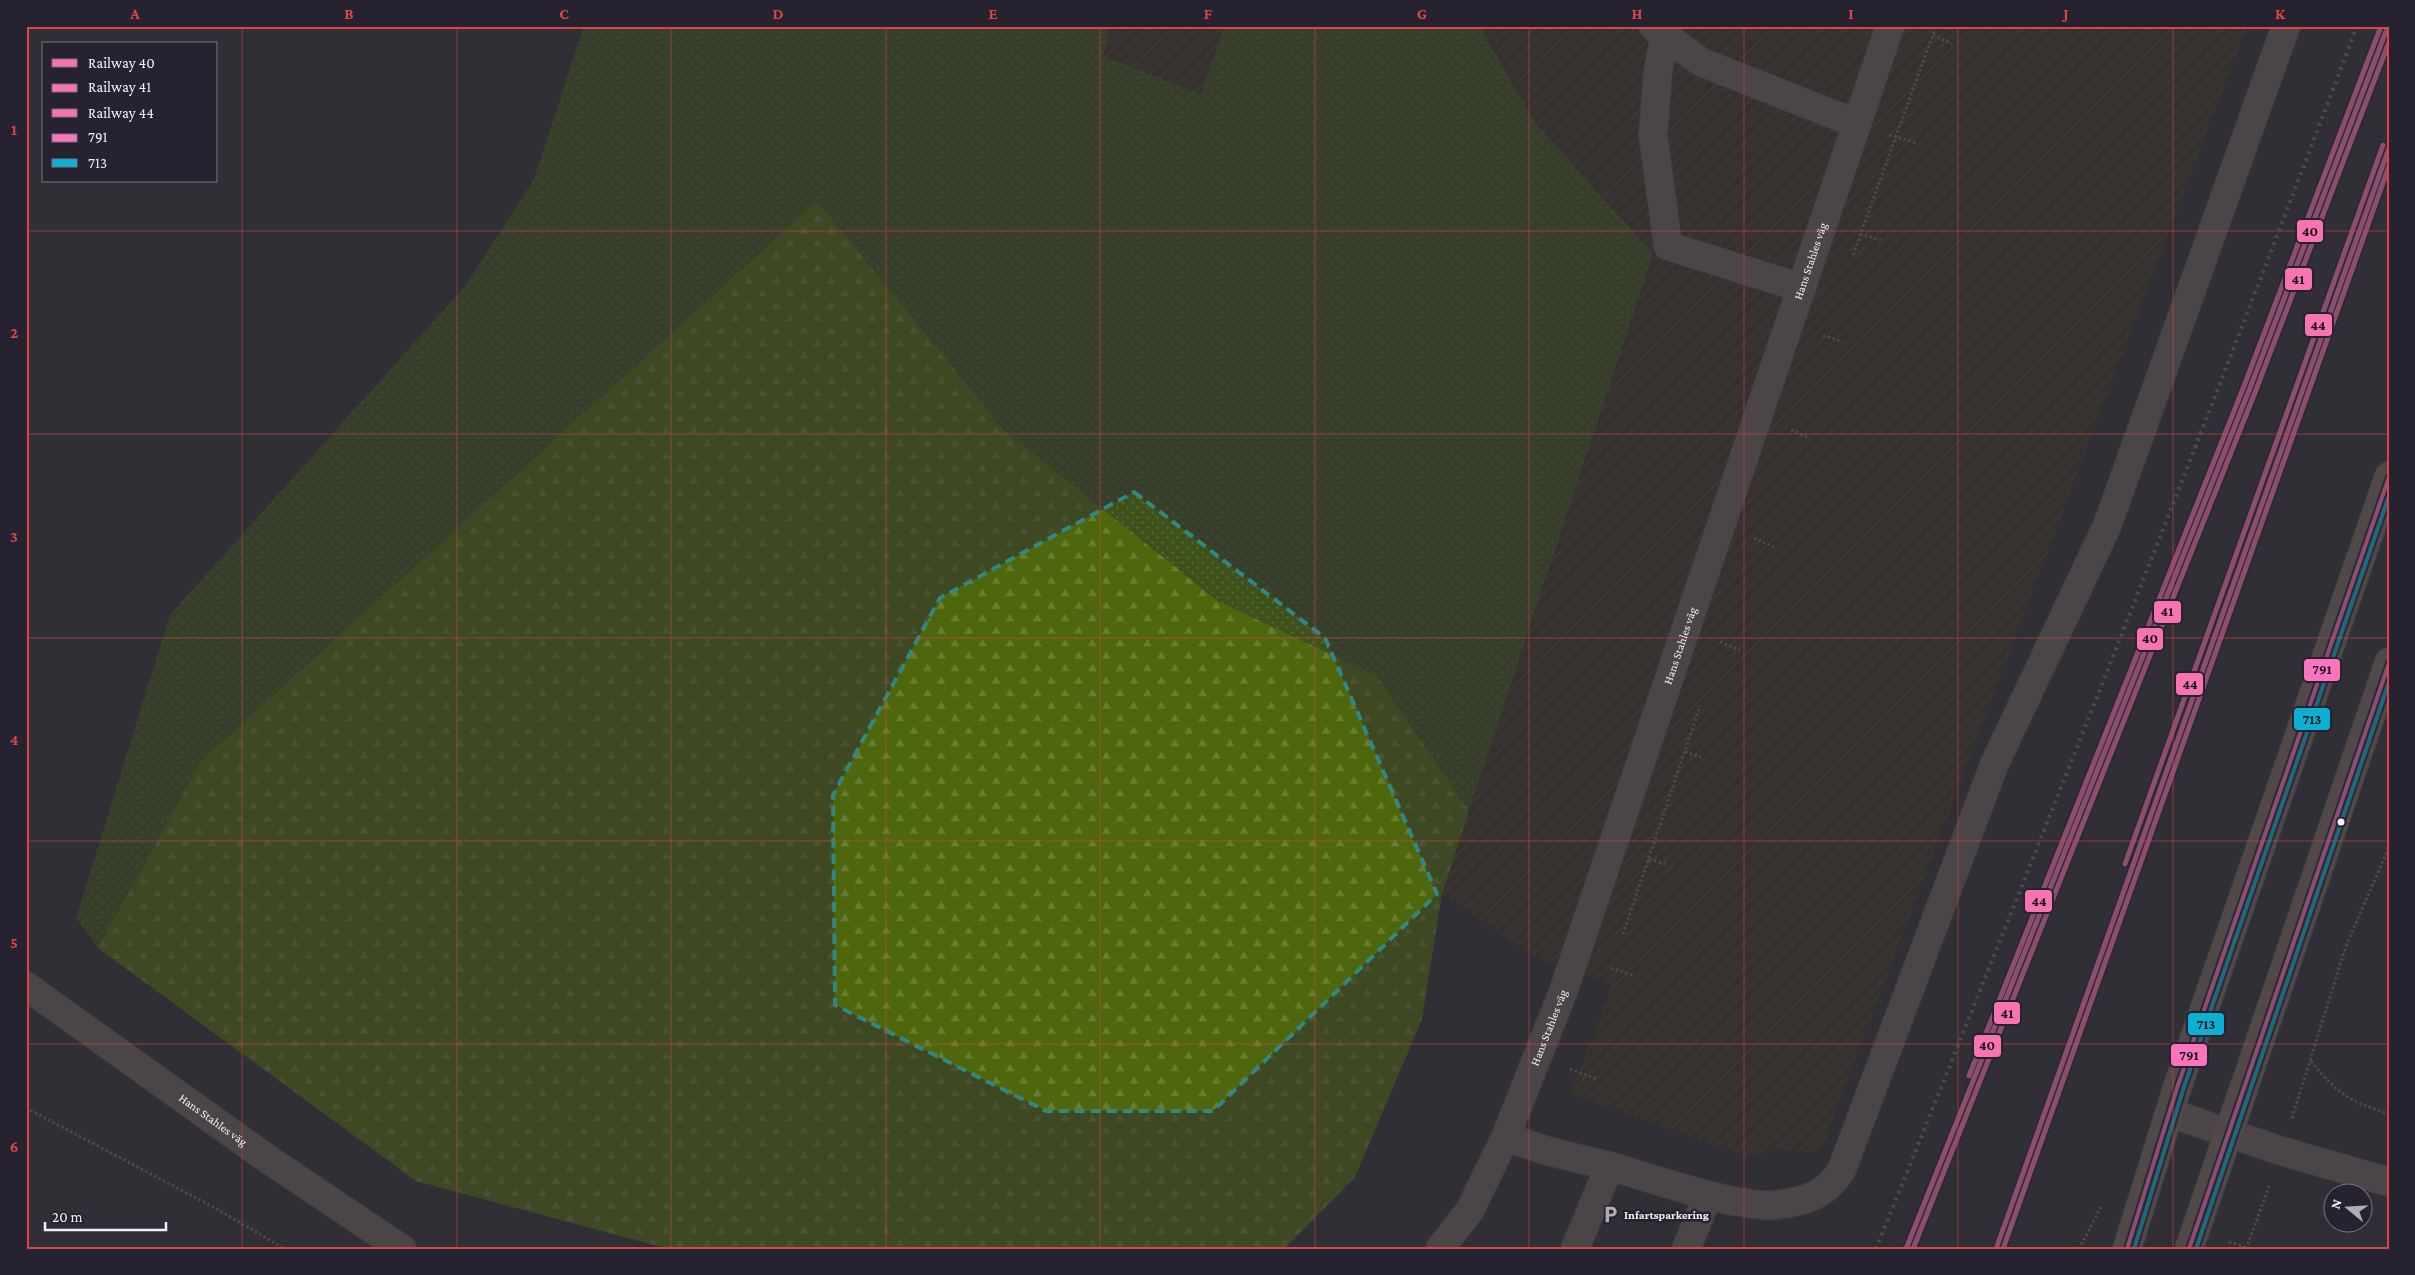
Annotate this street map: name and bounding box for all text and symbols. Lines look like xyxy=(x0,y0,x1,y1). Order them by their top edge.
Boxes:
text: A xyxy=(129,5,140,22)
text: B xyxy=(344,5,354,22)
text: C xyxy=(559,5,569,22)
text: D xyxy=(772,5,784,22)
text: E xyxy=(988,5,998,22)
text: F xyxy=(1204,5,1213,22)
text: G xyxy=(1417,5,1427,22)
text: H xyxy=(1632,5,1643,22)
text: I xyxy=(1848,5,1854,22)
text: J xyxy=(2061,5,2069,22)
text: K xyxy=(2275,5,2286,22)
legend xyxy=(42,42,218,182)
text: Railway 40 xyxy=(88,55,155,72)
text: Railway 41 xyxy=(88,79,151,96)
text: Railway 44 xyxy=(88,105,154,122)
text: 1 xyxy=(11,121,17,138)
text: 791 xyxy=(88,129,108,145)
text: 713 xyxy=(88,155,107,171)
line badge: 40 xyxy=(2296,219,2324,243)
street label: Hans Stahles väg xyxy=(1791,220,1830,302)
text: 40 xyxy=(2302,223,2318,239)
line badge: 41 xyxy=(2284,267,2313,291)
text: 41 xyxy=(2292,271,2304,287)
line badge: 44 xyxy=(2304,313,2333,337)
text: 44 xyxy=(2310,317,2326,333)
text: 2 xyxy=(10,324,18,341)
text: 3 xyxy=(10,528,18,545)
line badge: 41 xyxy=(2153,600,2182,624)
text: 41 xyxy=(2161,603,2173,619)
street label: Hans Stahles väg xyxy=(1661,605,1700,686)
line badge: 40 xyxy=(2136,627,2164,651)
text: 40 xyxy=(2142,630,2158,646)
line badge: 791 xyxy=(2303,658,2341,682)
text: 791 xyxy=(2312,661,2332,677)
line badge: 44 xyxy=(2175,672,2204,696)
text: 44 xyxy=(2182,676,2198,692)
line badge: 713 xyxy=(2293,707,2331,731)
text: 713 xyxy=(2303,711,2322,727)
text: 4 xyxy=(10,731,19,748)
unlabelled marker xyxy=(2336,817,2346,827)
line badge: 44 xyxy=(2024,889,2053,913)
text: 44 xyxy=(2031,893,2047,909)
text: 5 xyxy=(10,934,18,951)
street label: Hans Stahles väg xyxy=(1528,987,1570,1068)
line badge: 41 xyxy=(1993,1001,2021,1025)
text: 41 xyxy=(2001,1005,2013,1021)
line badge: 713 xyxy=(2187,1012,2225,1036)
text: 713 xyxy=(2197,1016,2216,1032)
line badge: 40 xyxy=(1973,1034,2002,1058)
text: 40 xyxy=(1979,1037,1995,1053)
line badge: 791 xyxy=(2170,1043,2208,1067)
text: 791 xyxy=(2179,1047,2199,1063)
street label: Hans Stahles väg xyxy=(176,1091,250,1149)
text: 6 xyxy=(10,1138,18,1155)
north arrow xyxy=(2322,1182,2372,1232)
text: N xyxy=(2327,1197,2345,1211)
scale bar xyxy=(45,1200,166,1232)
parking icon: Infartsparkering xyxy=(1600,1205,1620,1225)
place label: Infartsparkering xyxy=(1624,1208,1709,1222)
text: 20 m xyxy=(52,1209,83,1225)

